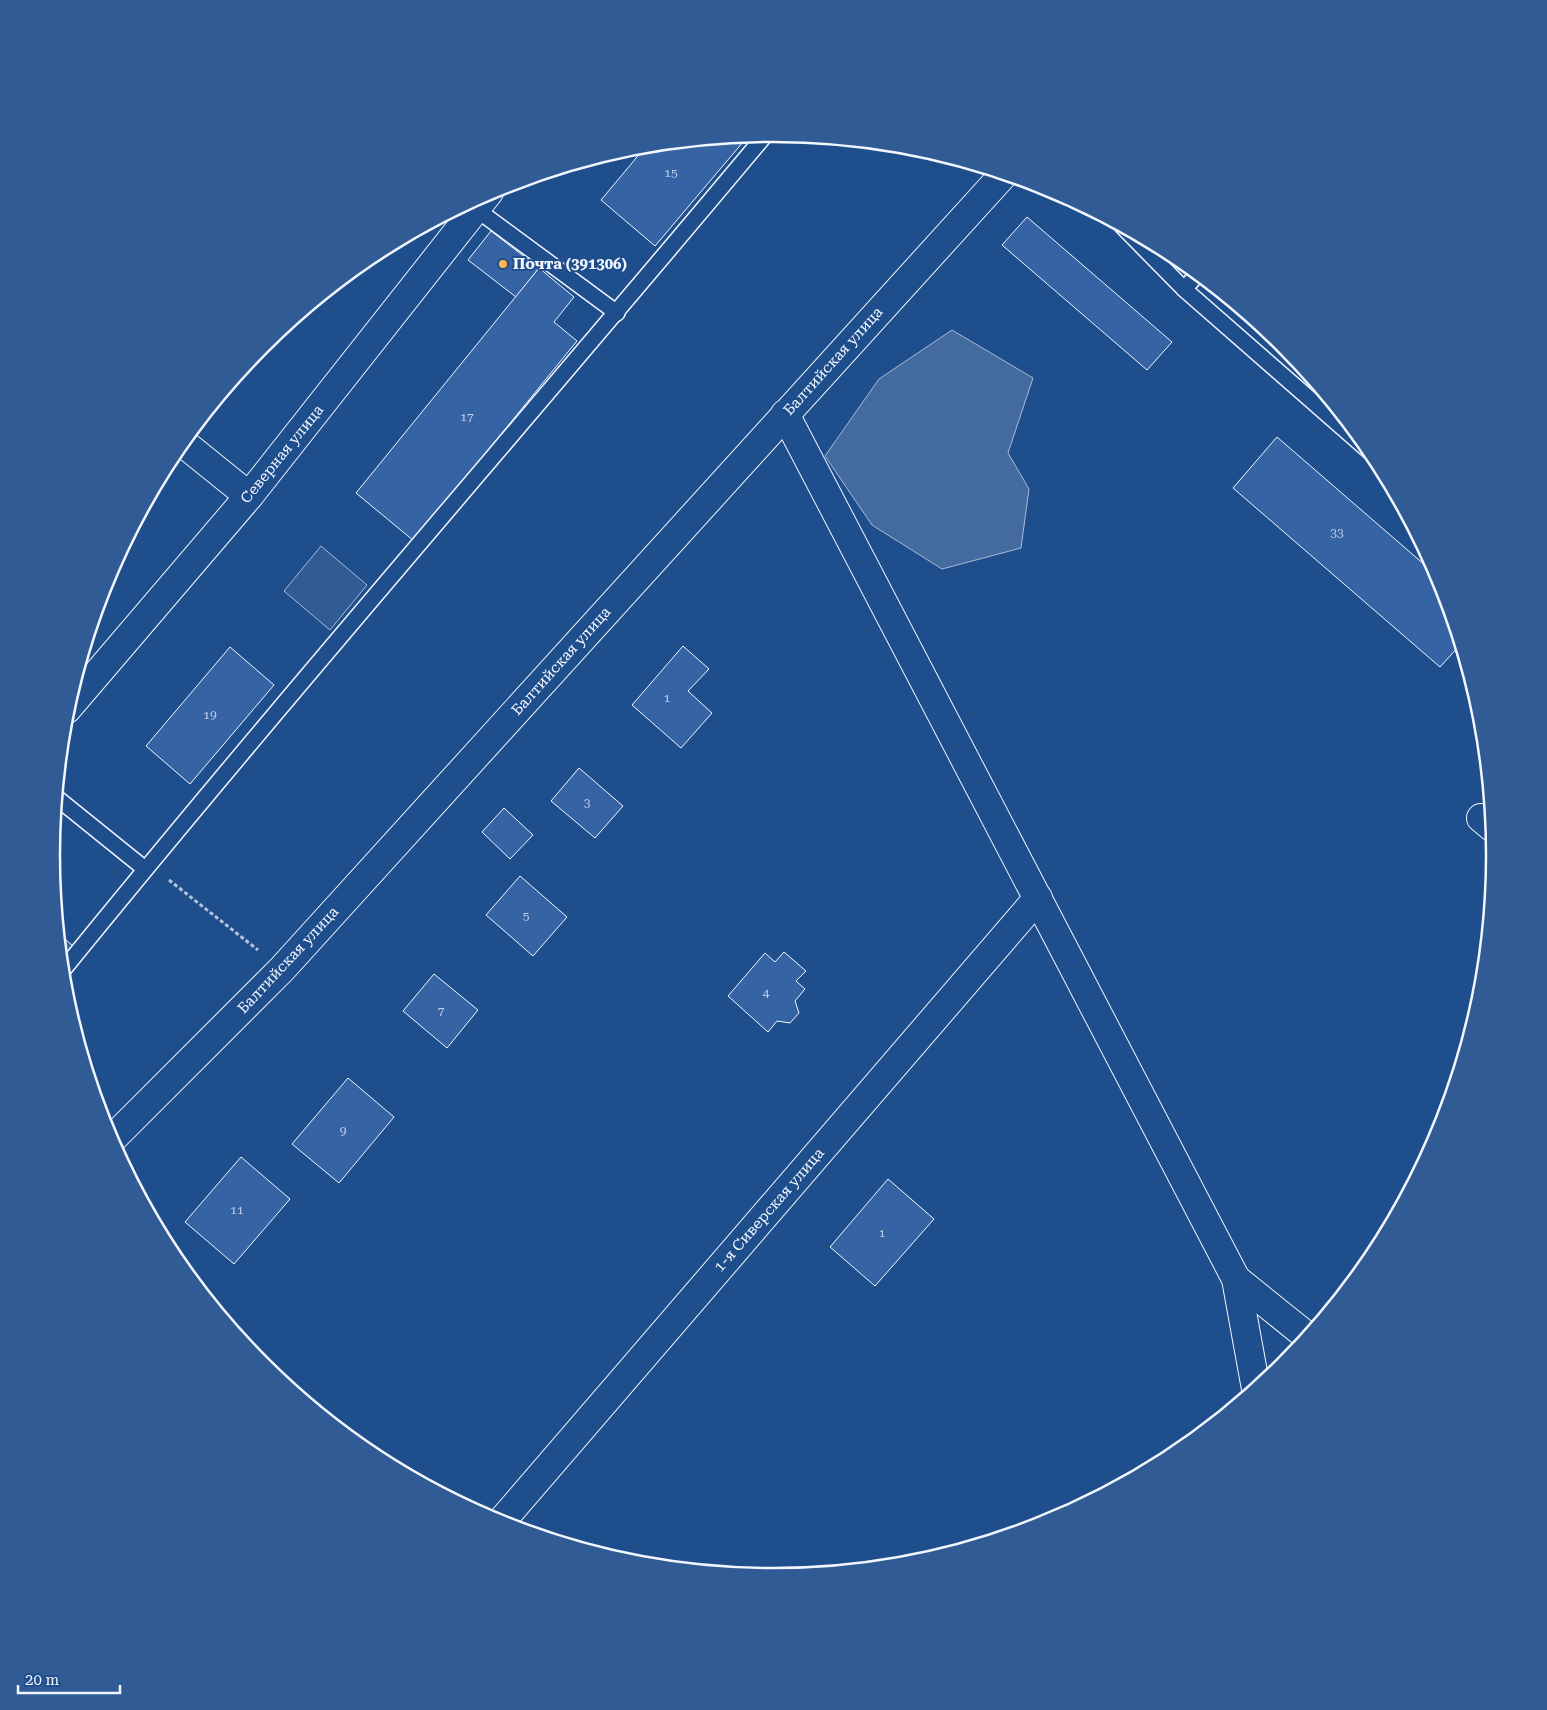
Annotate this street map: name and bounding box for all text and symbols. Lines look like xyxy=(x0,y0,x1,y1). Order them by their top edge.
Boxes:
house number: 15 xyxy=(664,166,678,180)
place label: Почта (391306) xyxy=(513,255,627,273)
marker: Почта (391306) xyxy=(497,258,509,270)
street label: Балтийская улица xyxy=(780,303,886,419)
street label: Северная улица xyxy=(237,401,327,507)
house number: 17 xyxy=(460,410,474,424)
house number: 33 xyxy=(1330,526,1344,540)
street label: Балтийская улица xyxy=(508,603,614,719)
house number: 1 xyxy=(664,691,671,705)
house number: 19 xyxy=(203,708,217,722)
house number: 3 xyxy=(584,796,591,810)
street label: Балтийская улица xyxy=(234,903,342,1017)
house number: 5 xyxy=(523,909,530,923)
house number: 4 xyxy=(763,986,770,1000)
house number: 7 xyxy=(438,1004,445,1018)
house number: 9 xyxy=(340,1124,347,1138)
street label: 1-я Сиверская улица xyxy=(710,1144,828,1276)
house number: 11 xyxy=(230,1203,244,1217)
house number: 1 xyxy=(879,1226,886,1240)
scale bar xyxy=(18,1662,120,1694)
text: 20 m xyxy=(25,1671,60,1689)

